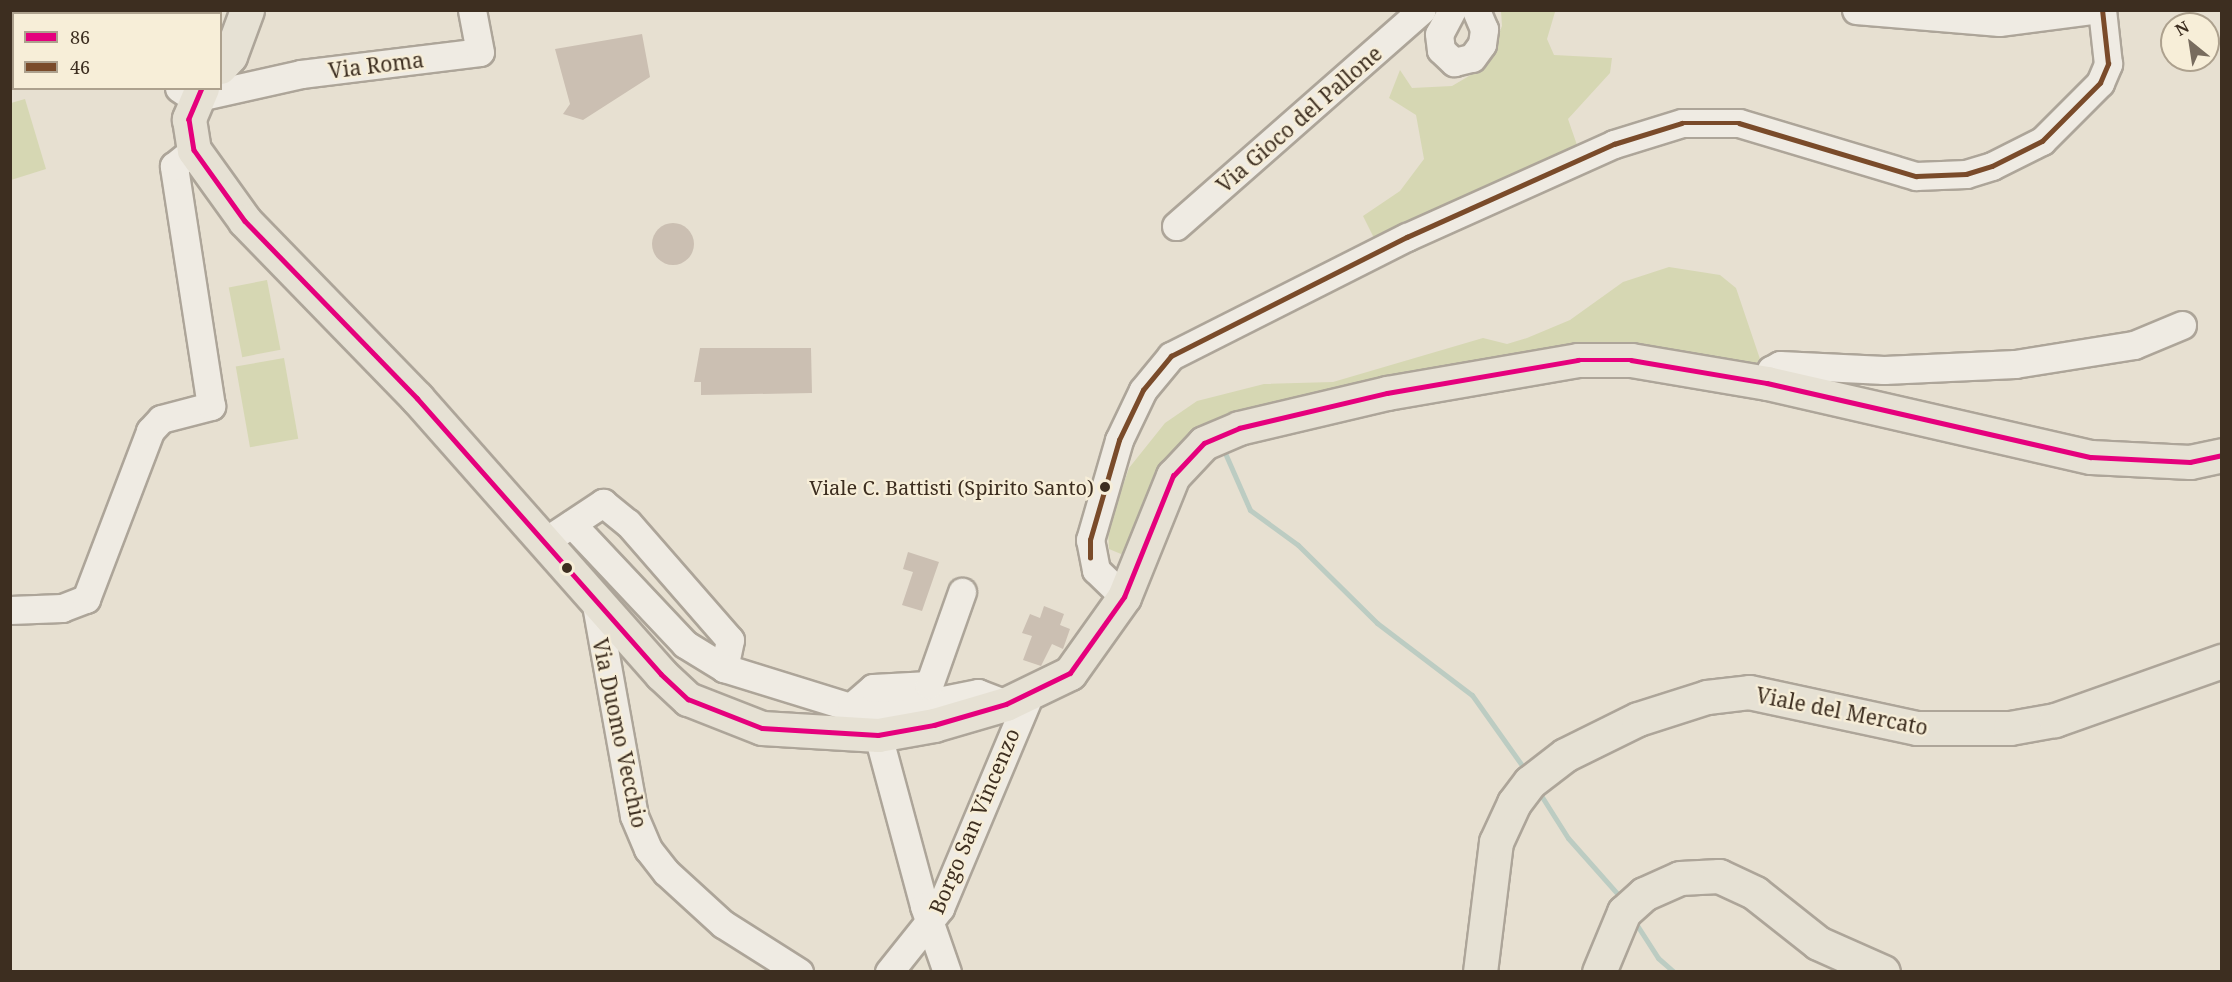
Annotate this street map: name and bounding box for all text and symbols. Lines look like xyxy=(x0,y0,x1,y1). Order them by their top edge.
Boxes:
legend xyxy=(12,12,222,90)
north arrow xyxy=(2160,12,2220,72)
text: N xyxy=(2171,15,2193,41)
text: 86 xyxy=(70,25,90,49)
street label: Via Gioco del Pallone xyxy=(1211,40,1387,198)
street label: Via Roma xyxy=(327,47,425,83)
text: 46 xyxy=(70,55,90,79)
place label: Viale C. Battisti (Spirito Santo) xyxy=(809,475,1094,499)
marker: Viale C. Battisti (Spirito Santo) xyxy=(1099,481,1111,493)
unlabelled marker xyxy=(561,562,573,574)
street label: Via Duomo Vecchio xyxy=(588,636,652,830)
street label: Viale del Mercato xyxy=(1754,682,1930,740)
street label: Borgo San Vincenzo xyxy=(923,724,1025,918)

